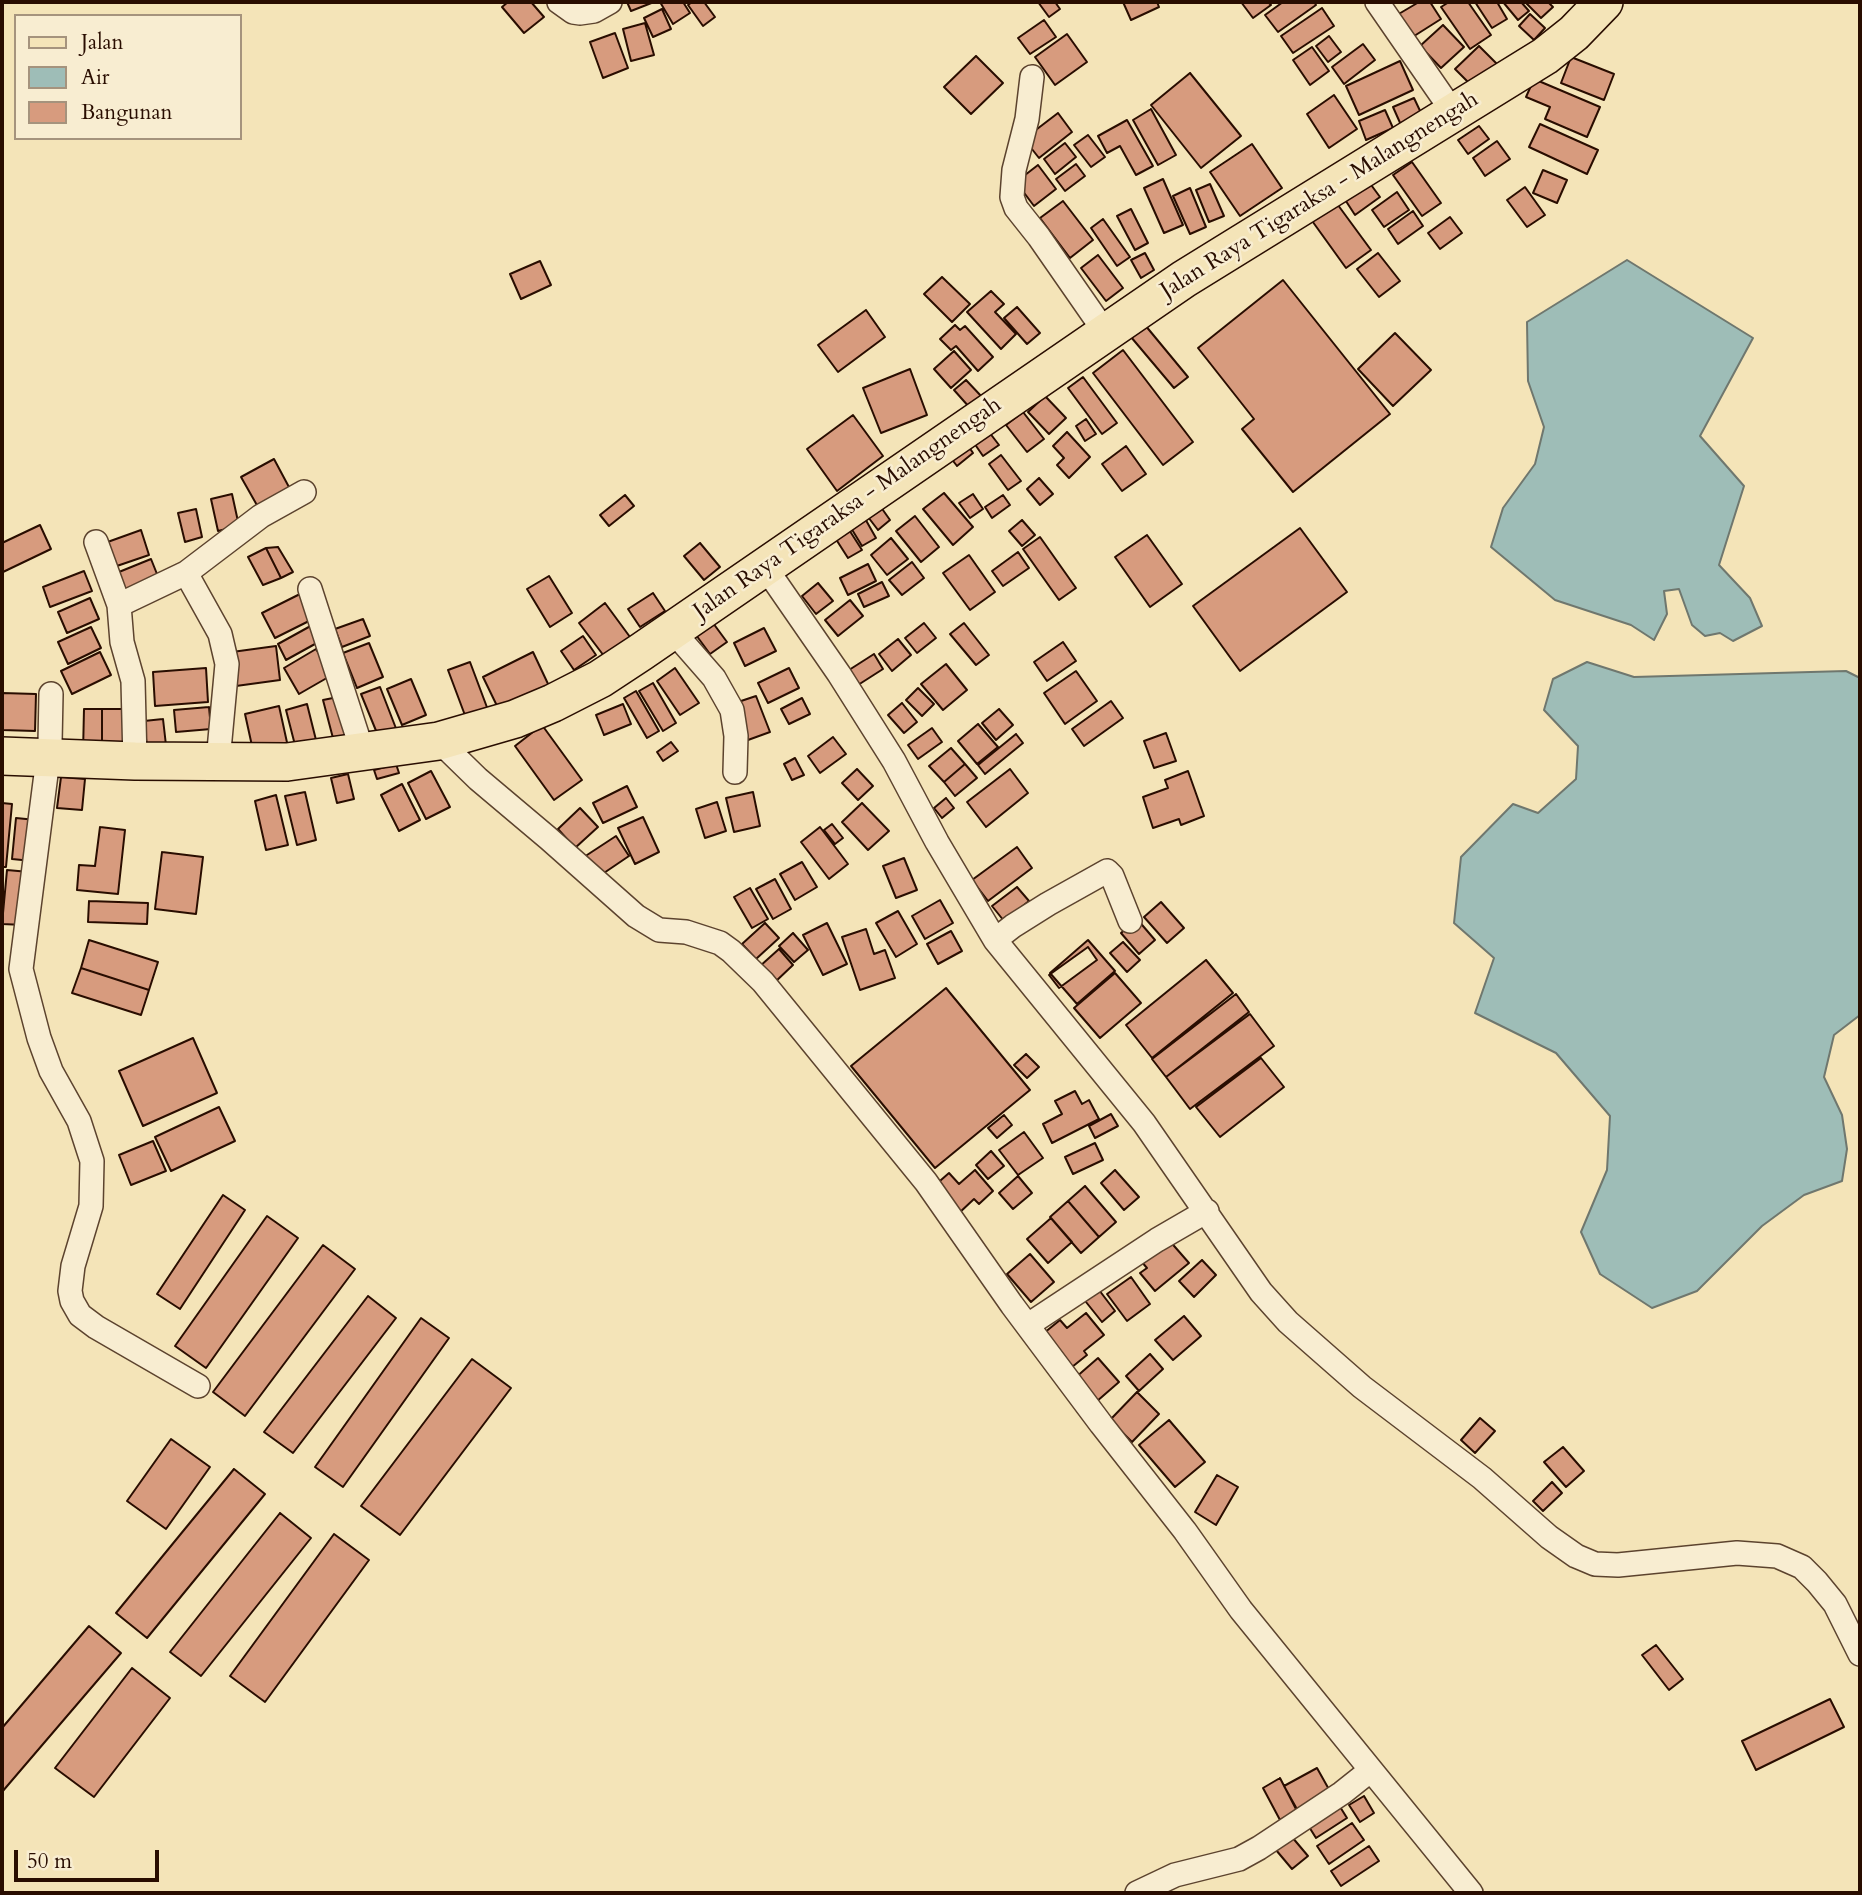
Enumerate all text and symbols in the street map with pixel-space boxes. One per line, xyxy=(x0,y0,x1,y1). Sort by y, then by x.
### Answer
legend xyxy=(14,14,242,140)
text: Jalan xyxy=(81,28,124,57)
text: Air xyxy=(81,63,110,92)
street label: Jalan Raya Tigaraksa - Malangnengah xyxy=(1156,86,1484,306)
text: Bangunan xyxy=(81,98,173,127)
street label: Jalan Raya Tigaraksa - Malangnengah xyxy=(689,392,1007,626)
scale bar xyxy=(18,1836,163,1880)
text: 50 m xyxy=(27,1847,72,1876)

